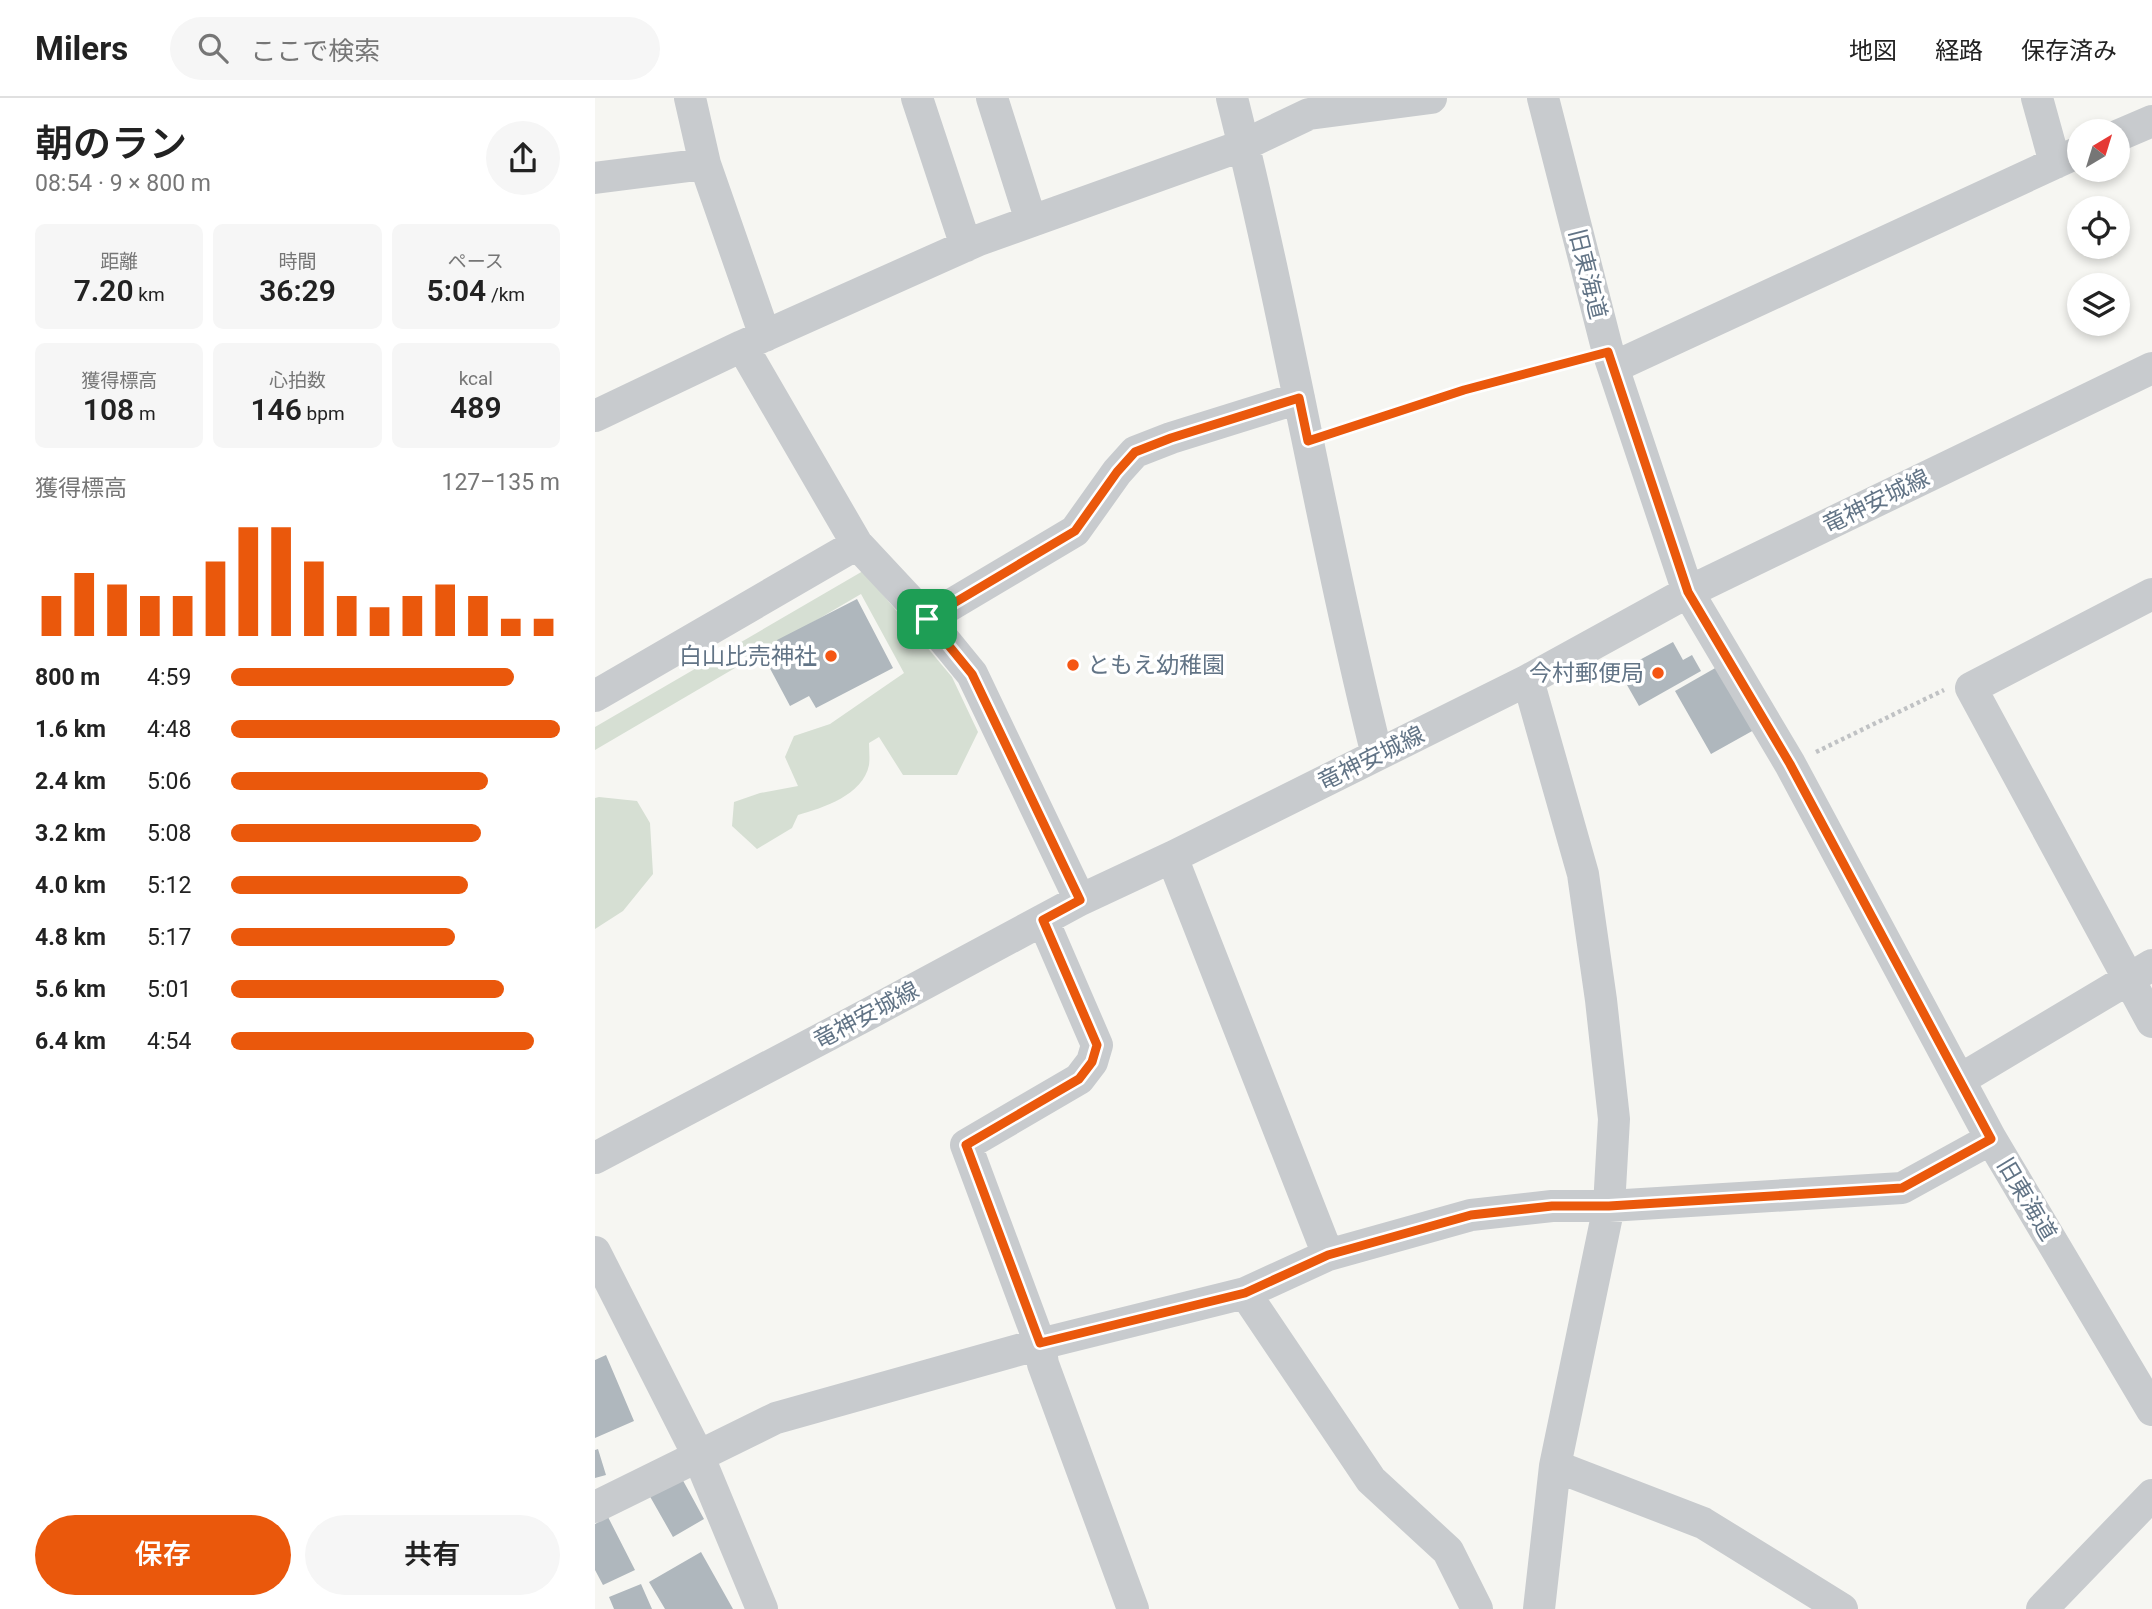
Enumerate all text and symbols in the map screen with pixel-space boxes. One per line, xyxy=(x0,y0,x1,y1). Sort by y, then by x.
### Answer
search box xyxy=(170,17,660,80)
text: Milers xyxy=(35,29,128,68)
icon: search xyxy=(194,29,232,67)
text: ここで検索 xyxy=(250,36,380,66)
text: 地図 xyxy=(1849,37,1897,65)
text: 経路 xyxy=(1935,37,1983,65)
text: 保存済み xyxy=(2021,37,2117,65)
north arrow xyxy=(2067,119,2130,182)
map controls xyxy=(2067,119,2130,336)
button: share xyxy=(486,121,560,195)
text: 朝のラン xyxy=(35,122,187,166)
text: 08:54 · 9 × 800 m xyxy=(35,170,211,197)
button: locate xyxy=(2067,196,2130,259)
street label: 旧東海道 xyxy=(1563,226,1612,322)
text: 距離 xyxy=(100,250,138,273)
text: 時間 xyxy=(278,250,317,273)
text: ペース xyxy=(448,250,504,273)
text: 7.20 xyxy=(74,273,134,308)
text: 36:29 xyxy=(259,273,336,308)
text: 5:04 xyxy=(427,273,486,308)
button: layers xyxy=(2067,273,2130,336)
text: km xyxy=(134,283,165,306)
text: /km xyxy=(486,283,525,306)
text: kcal xyxy=(459,367,493,390)
text: 獲得標高 xyxy=(81,369,157,392)
text: 心拍数 xyxy=(269,369,326,392)
text: 489 xyxy=(450,390,502,425)
text: 108 xyxy=(83,392,134,427)
text: 146 xyxy=(250,392,302,427)
text: m xyxy=(134,402,156,425)
text: bpm xyxy=(302,402,345,425)
street label: 竜神安城線 xyxy=(1819,464,1934,539)
text: 127–135 m xyxy=(441,469,560,496)
text: 獲得標高 xyxy=(35,475,127,502)
pin xyxy=(897,589,957,649)
icon: arrive xyxy=(908,600,946,638)
place label: 白山比売神社 xyxy=(679,643,817,670)
marker: 白山比売神社 xyxy=(823,648,839,664)
place label: ともえ幼稚園 xyxy=(1087,652,1225,679)
marker: ともえ幼稚園 xyxy=(1065,657,1081,673)
place label: 今村郵便局 xyxy=(1529,660,1644,687)
text: 800 m xyxy=(35,664,100,691)
text: 4:59 xyxy=(147,664,191,691)
marker: 今村郵便局 xyxy=(1650,665,1666,681)
text: 1.6 km xyxy=(35,716,106,743)
text: 4:48 xyxy=(147,716,191,743)
street label: 竜神安城線 xyxy=(1314,721,1429,796)
text: 2.4 km xyxy=(35,768,106,795)
text: 5:06 xyxy=(147,768,191,795)
text: 3.2 km xyxy=(35,820,106,847)
text: 5:08 xyxy=(147,820,191,847)
text: 4.0 km xyxy=(35,872,106,899)
text: 5:12 xyxy=(147,872,191,899)
text: 4.8 km xyxy=(35,924,106,951)
text: 5:17 xyxy=(147,924,191,951)
text: 5.6 km xyxy=(35,976,106,1003)
text: 5:01 xyxy=(147,976,191,1003)
street label: 竜神安城線 xyxy=(809,977,923,1054)
text: 6.4 km xyxy=(35,1028,106,1055)
text: 4:54 xyxy=(147,1028,191,1055)
street label: 旧東海道 xyxy=(1991,1153,2062,1246)
button: 保存 xyxy=(35,1515,291,1595)
button: 共有 xyxy=(305,1515,560,1595)

